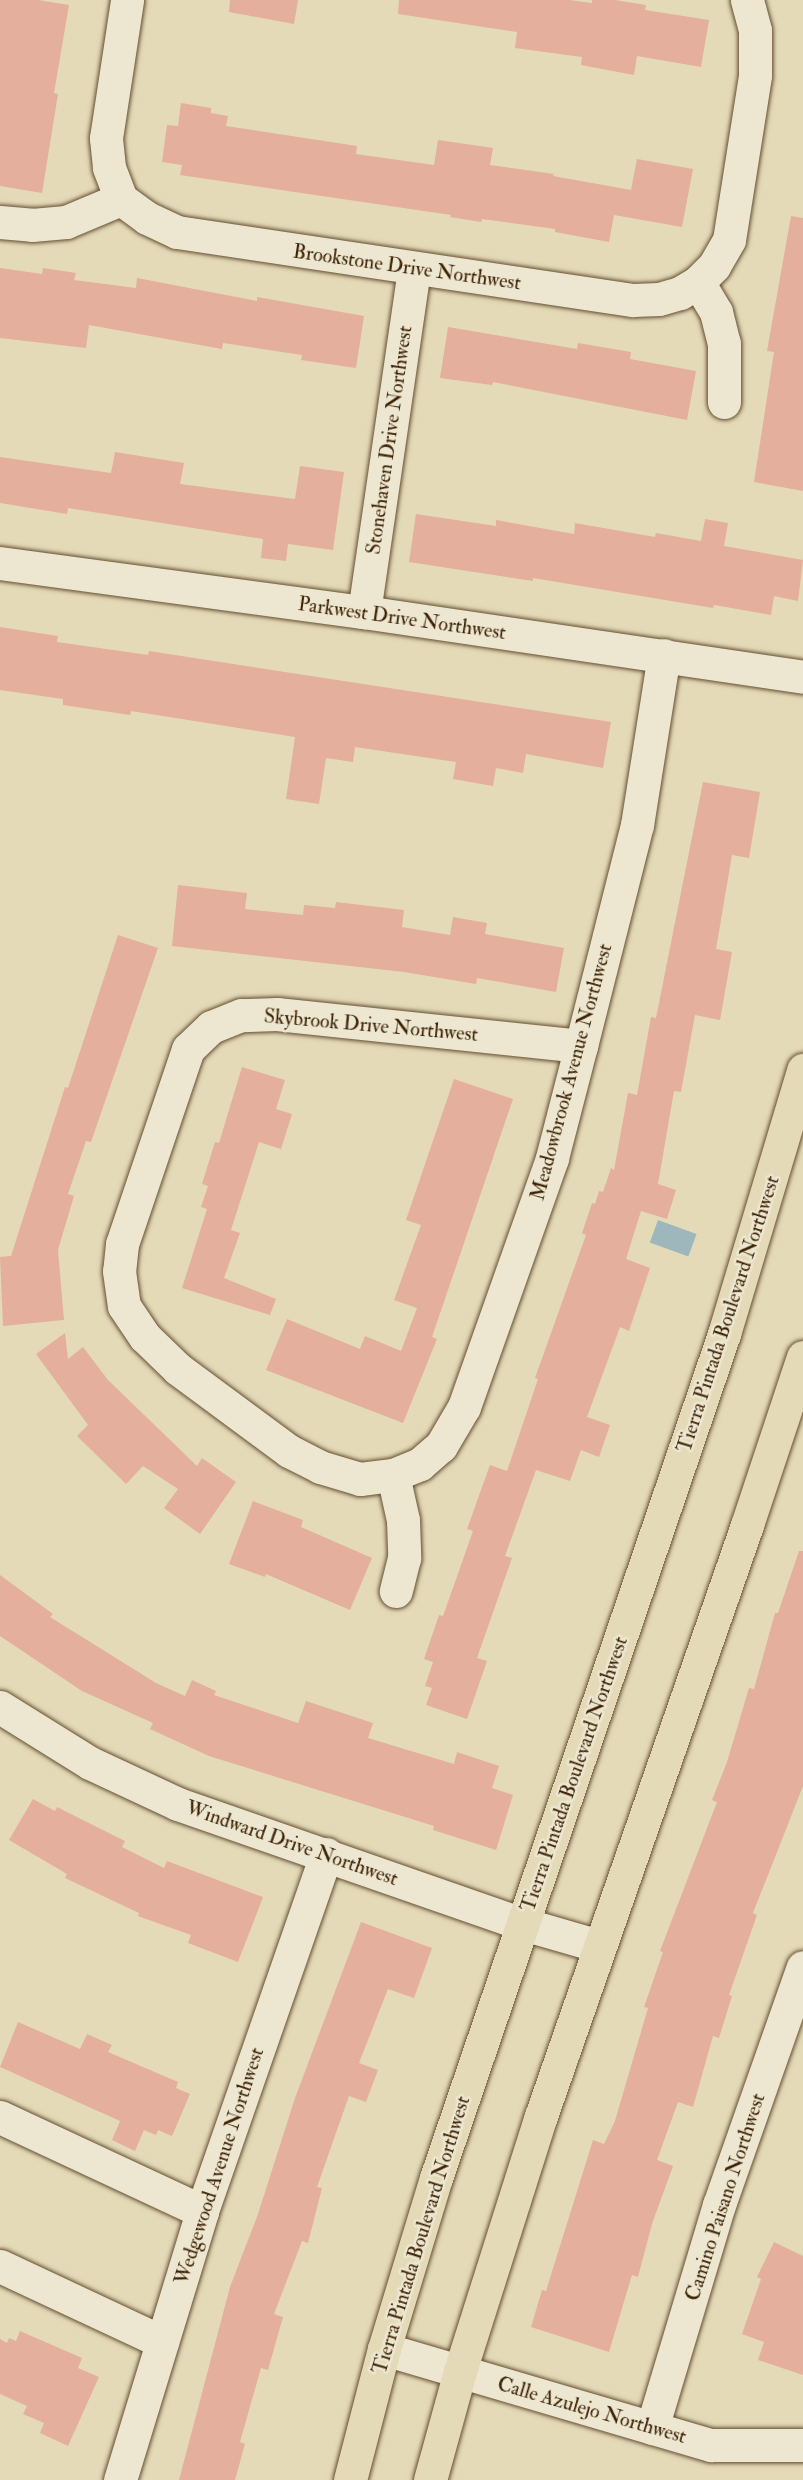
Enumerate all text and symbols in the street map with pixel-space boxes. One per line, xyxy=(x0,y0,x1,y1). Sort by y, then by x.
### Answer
street label: Brookstone Drive Northwest xyxy=(292,239,522,295)
street label: Stonehaven Drive Northwest xyxy=(361,324,417,556)
street label: Parkwest Drive Northwest xyxy=(297,592,507,644)
street label: Meadowbrook Avenue Northwest xyxy=(525,941,617,1203)
street label: Skybrook Drive Northwest xyxy=(263,1004,479,1046)
street label: Tierra Pintada Boulevard Northwest xyxy=(672,1173,784,1455)
street label: Tierra Pintada Boulevard Northwest xyxy=(516,1633,632,1915)
street label: Windward Drive Northwest xyxy=(183,1795,401,1891)
street label: Wedgewood Avenue Northwest xyxy=(169,2044,269,2288)
street label: Camino Paisano Northwest xyxy=(680,2090,770,2304)
street label: Tierra Pintada Boulevard Northwest xyxy=(367,2093,475,2377)
street label: Calle Azulejo Northwest xyxy=(495,2372,689,2448)

